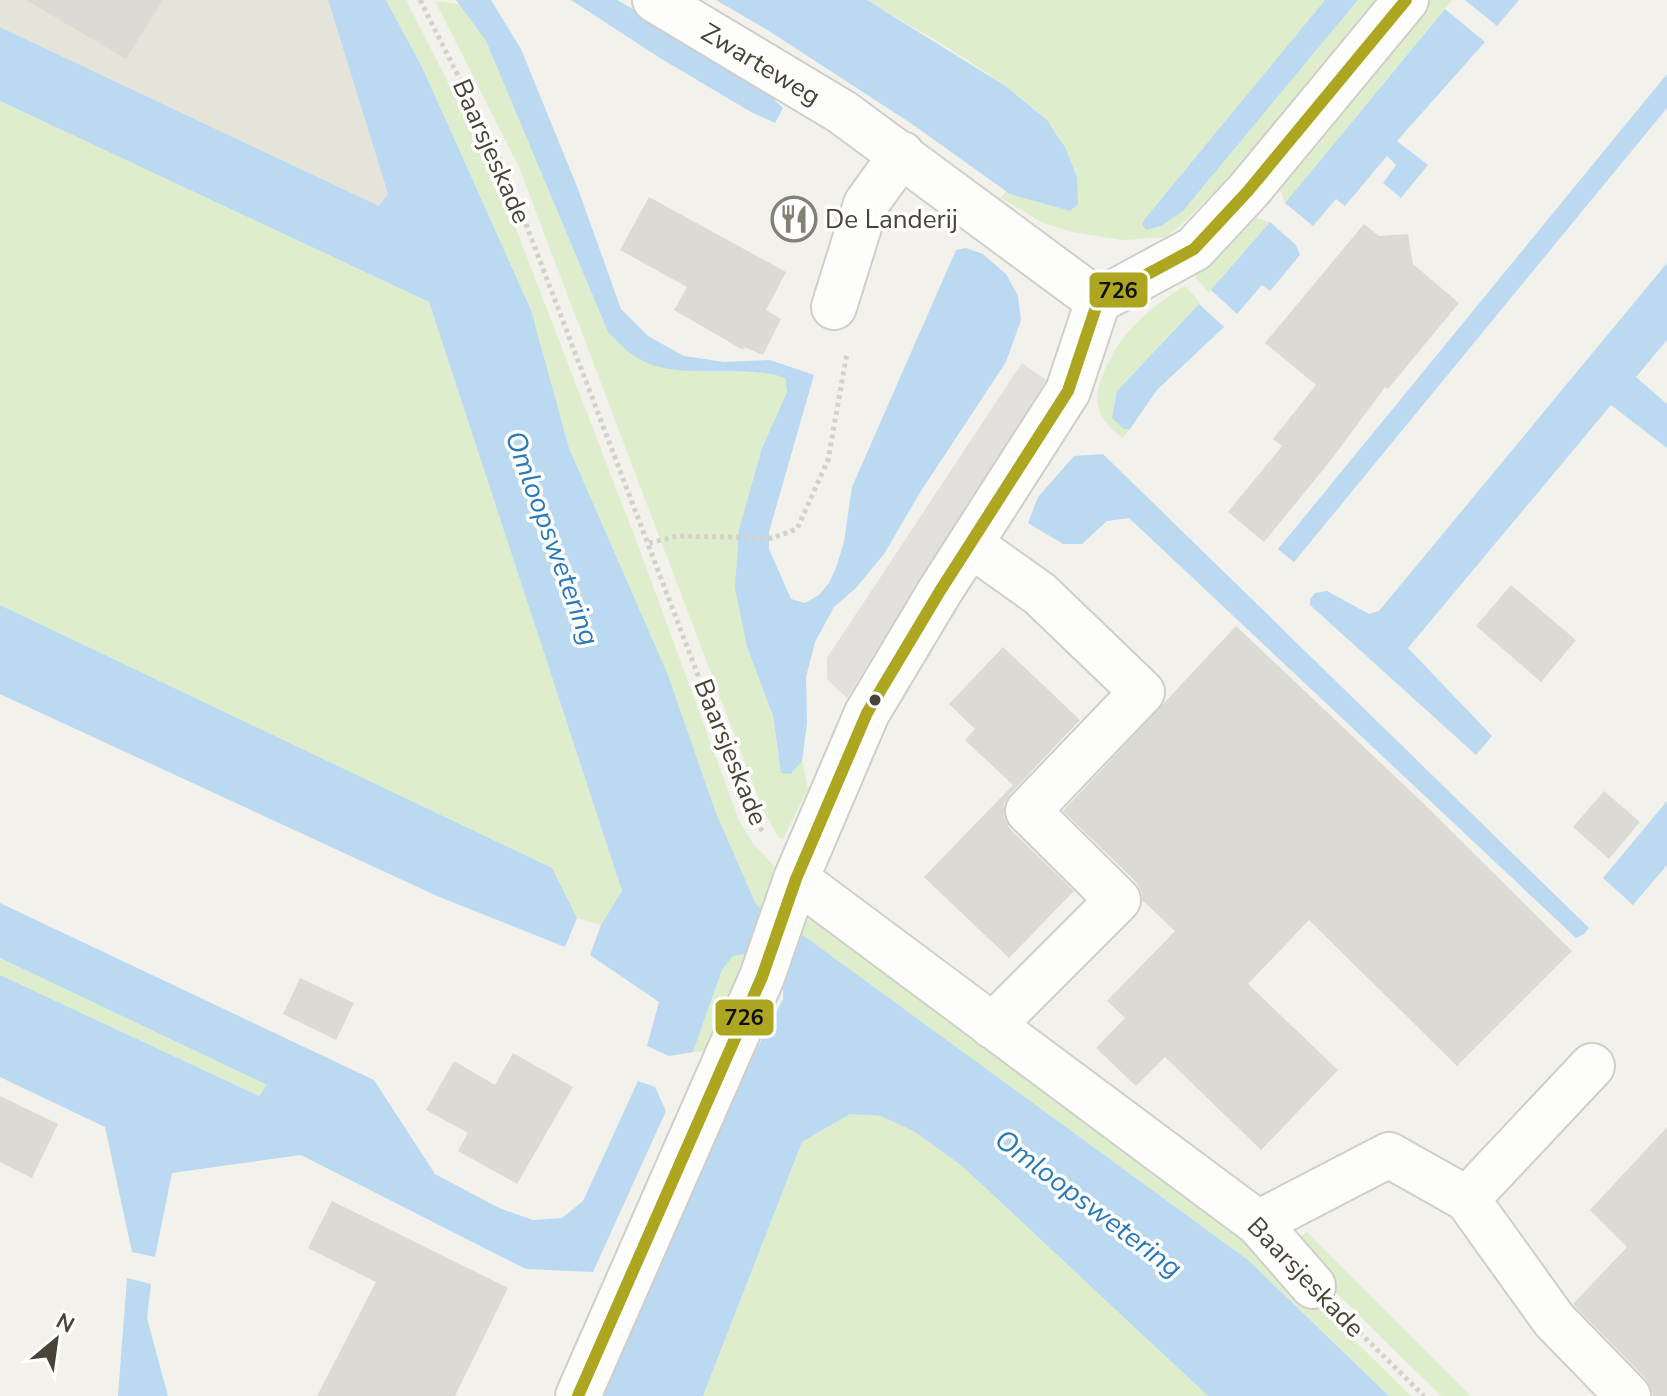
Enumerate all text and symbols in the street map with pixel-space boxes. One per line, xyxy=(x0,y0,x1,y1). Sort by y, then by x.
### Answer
street label: Zwarteweg xyxy=(695,15,827,114)
street label: Baarsjeskade xyxy=(444,73,539,229)
restaurant icon: De Landerij xyxy=(770,195,818,243)
place label: De Landerij xyxy=(825,202,958,237)
line badge: 726 xyxy=(1088,271,1149,309)
text: 726 xyxy=(1098,276,1138,306)
water label: Omloopswetering xyxy=(496,426,609,651)
street label: Baarsjeskade xyxy=(685,674,776,831)
unlabelled marker xyxy=(867,692,883,708)
line badge: 726 xyxy=(714,998,775,1037)
text: 726 xyxy=(724,1003,764,1033)
water label: Omloopswetering xyxy=(987,1121,1190,1287)
street label: Baarsjeskade xyxy=(1239,1209,1372,1345)
north arrow xyxy=(16,1300,96,1380)
text: N xyxy=(51,1306,80,1340)

